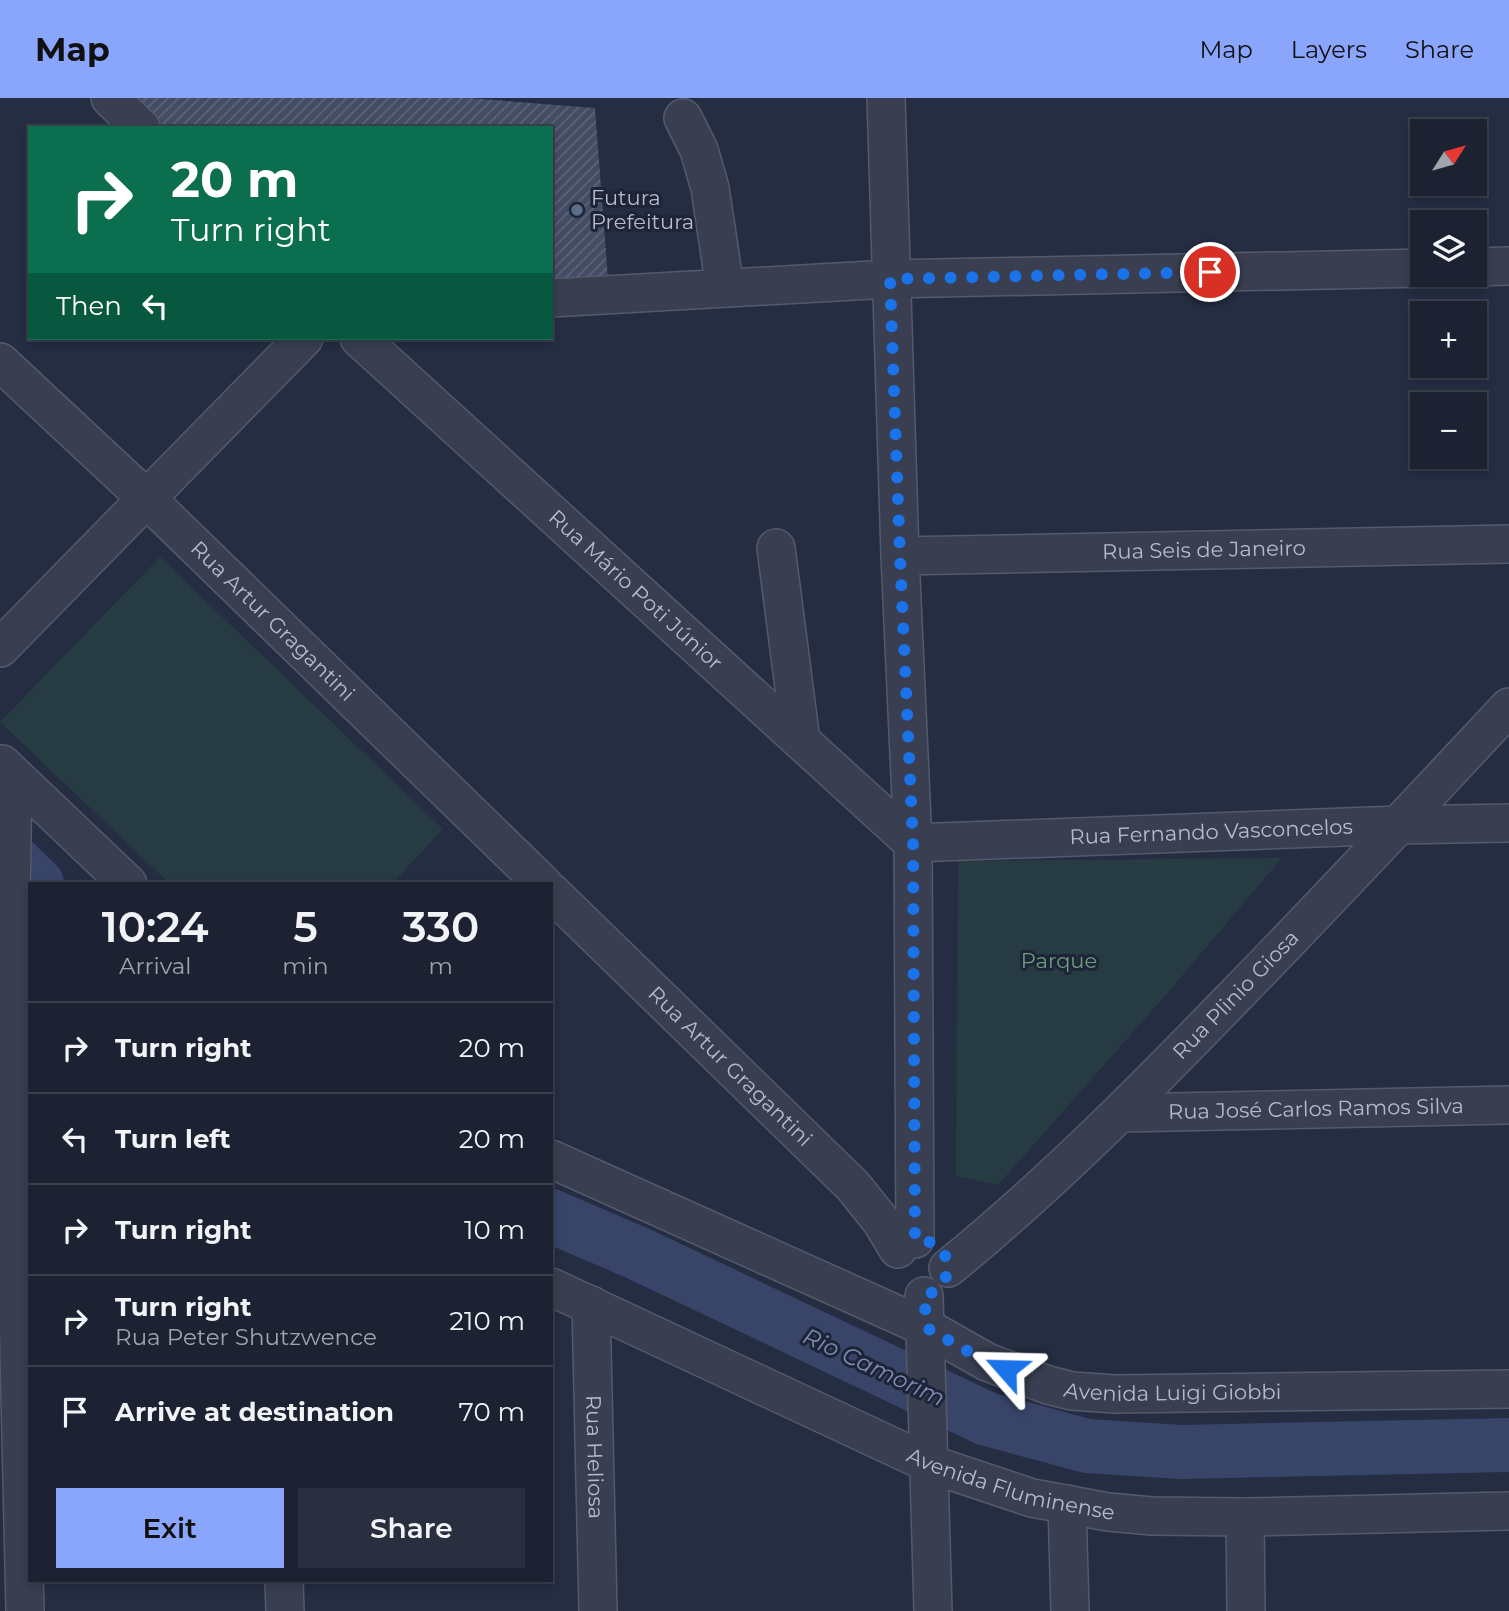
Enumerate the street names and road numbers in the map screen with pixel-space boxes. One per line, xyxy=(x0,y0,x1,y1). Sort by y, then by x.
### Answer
street label: Rua Mário Poti Júnior xyxy=(544,504,728,675)
street label: Rua Artur Gragantini xyxy=(186,535,360,706)
street label: Rua Seis de Janeiro xyxy=(1102,535,1306,564)
street label: Rua Fernando Vasconcelos xyxy=(1069,814,1353,849)
street label: Rua Plinio Giosa xyxy=(1167,925,1304,1064)
street label: Rua Artur Gragantini xyxy=(643,981,818,1151)
street label: Rua José Carlos Ramos Silva xyxy=(1168,1093,1464,1124)
street label: Avenida Luigi Giobbi xyxy=(1062,1377,1281,1406)
street label: Rua Heliosa xyxy=(581,1395,609,1519)
street label: Avenida Fluminense xyxy=(903,1442,1116,1525)

